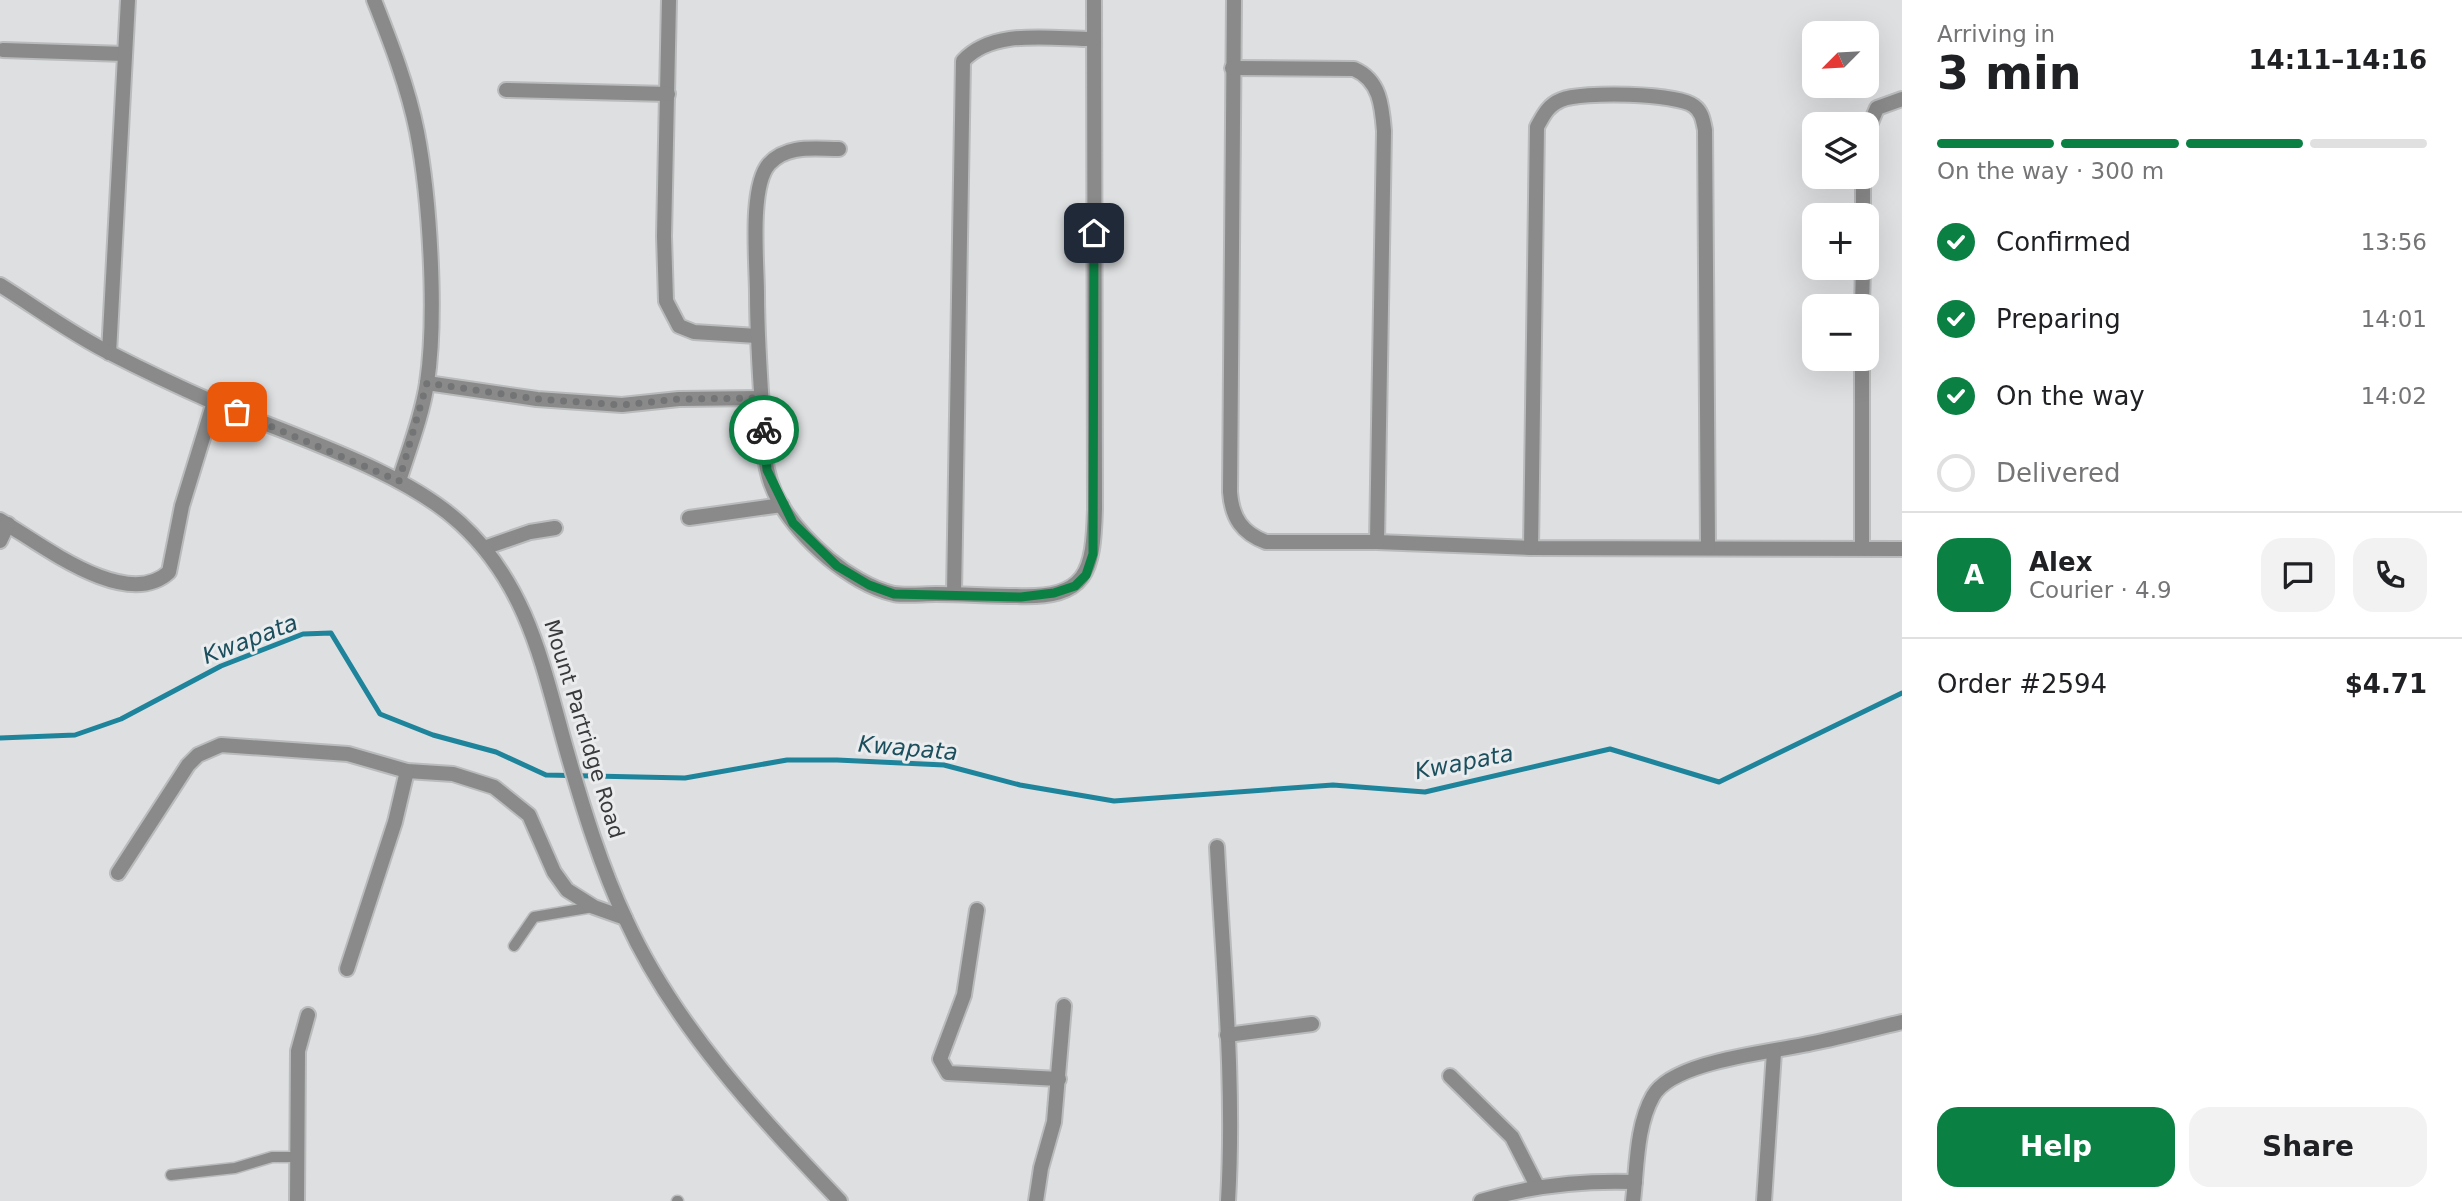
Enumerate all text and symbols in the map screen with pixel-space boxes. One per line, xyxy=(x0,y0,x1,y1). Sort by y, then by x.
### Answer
north arrow xyxy=(1802,21,1880,98)
map controls xyxy=(1802,21,1879,371)
text: Arriving in xyxy=(1937,21,2055,47)
text: 14:11–14:16 xyxy=(2248,45,2427,75)
text: 3 min xyxy=(1937,46,2081,100)
button: layers xyxy=(1802,112,1879,189)
text: On the way · 300 m xyxy=(1937,158,2164,184)
pin xyxy=(1064,203,1124,263)
button: + xyxy=(1802,203,1879,280)
icon: home xyxy=(1075,214,1113,252)
icon: check xyxy=(1937,223,1975,261)
text: Confirmed xyxy=(1996,227,2131,257)
text: 13:56 xyxy=(2361,229,2427,255)
button: − xyxy=(1802,294,1879,371)
icon: check xyxy=(1937,300,1975,338)
text: Preparing xyxy=(1996,304,2121,334)
text: 14:01 xyxy=(2361,306,2427,332)
icon: check xyxy=(1937,377,1975,415)
text: On the way xyxy=(1996,381,2145,411)
pin xyxy=(207,382,267,442)
text: 14:02 xyxy=(2361,383,2427,409)
icon: bag xyxy=(218,393,256,431)
courier xyxy=(729,395,799,465)
icon: bike xyxy=(745,411,783,449)
text: Delivered xyxy=(1996,458,2120,488)
button: chat xyxy=(2261,538,2335,612)
button: phone xyxy=(2353,538,2427,612)
text: Alex xyxy=(2029,547,2092,577)
text: A xyxy=(1964,560,1984,590)
text: Courier · 4.9 xyxy=(2029,577,2172,603)
water label: Kwapata xyxy=(199,609,301,669)
street label: Mount Partridge Road xyxy=(539,617,629,841)
text: Order #2594 xyxy=(1937,669,2107,699)
text: $4.71 xyxy=(2345,669,2427,699)
water label: Kwapata xyxy=(857,731,959,765)
water label: Kwapata xyxy=(1413,740,1515,784)
button: Help xyxy=(1937,1107,2175,1187)
button: Share xyxy=(2189,1107,2427,1187)

